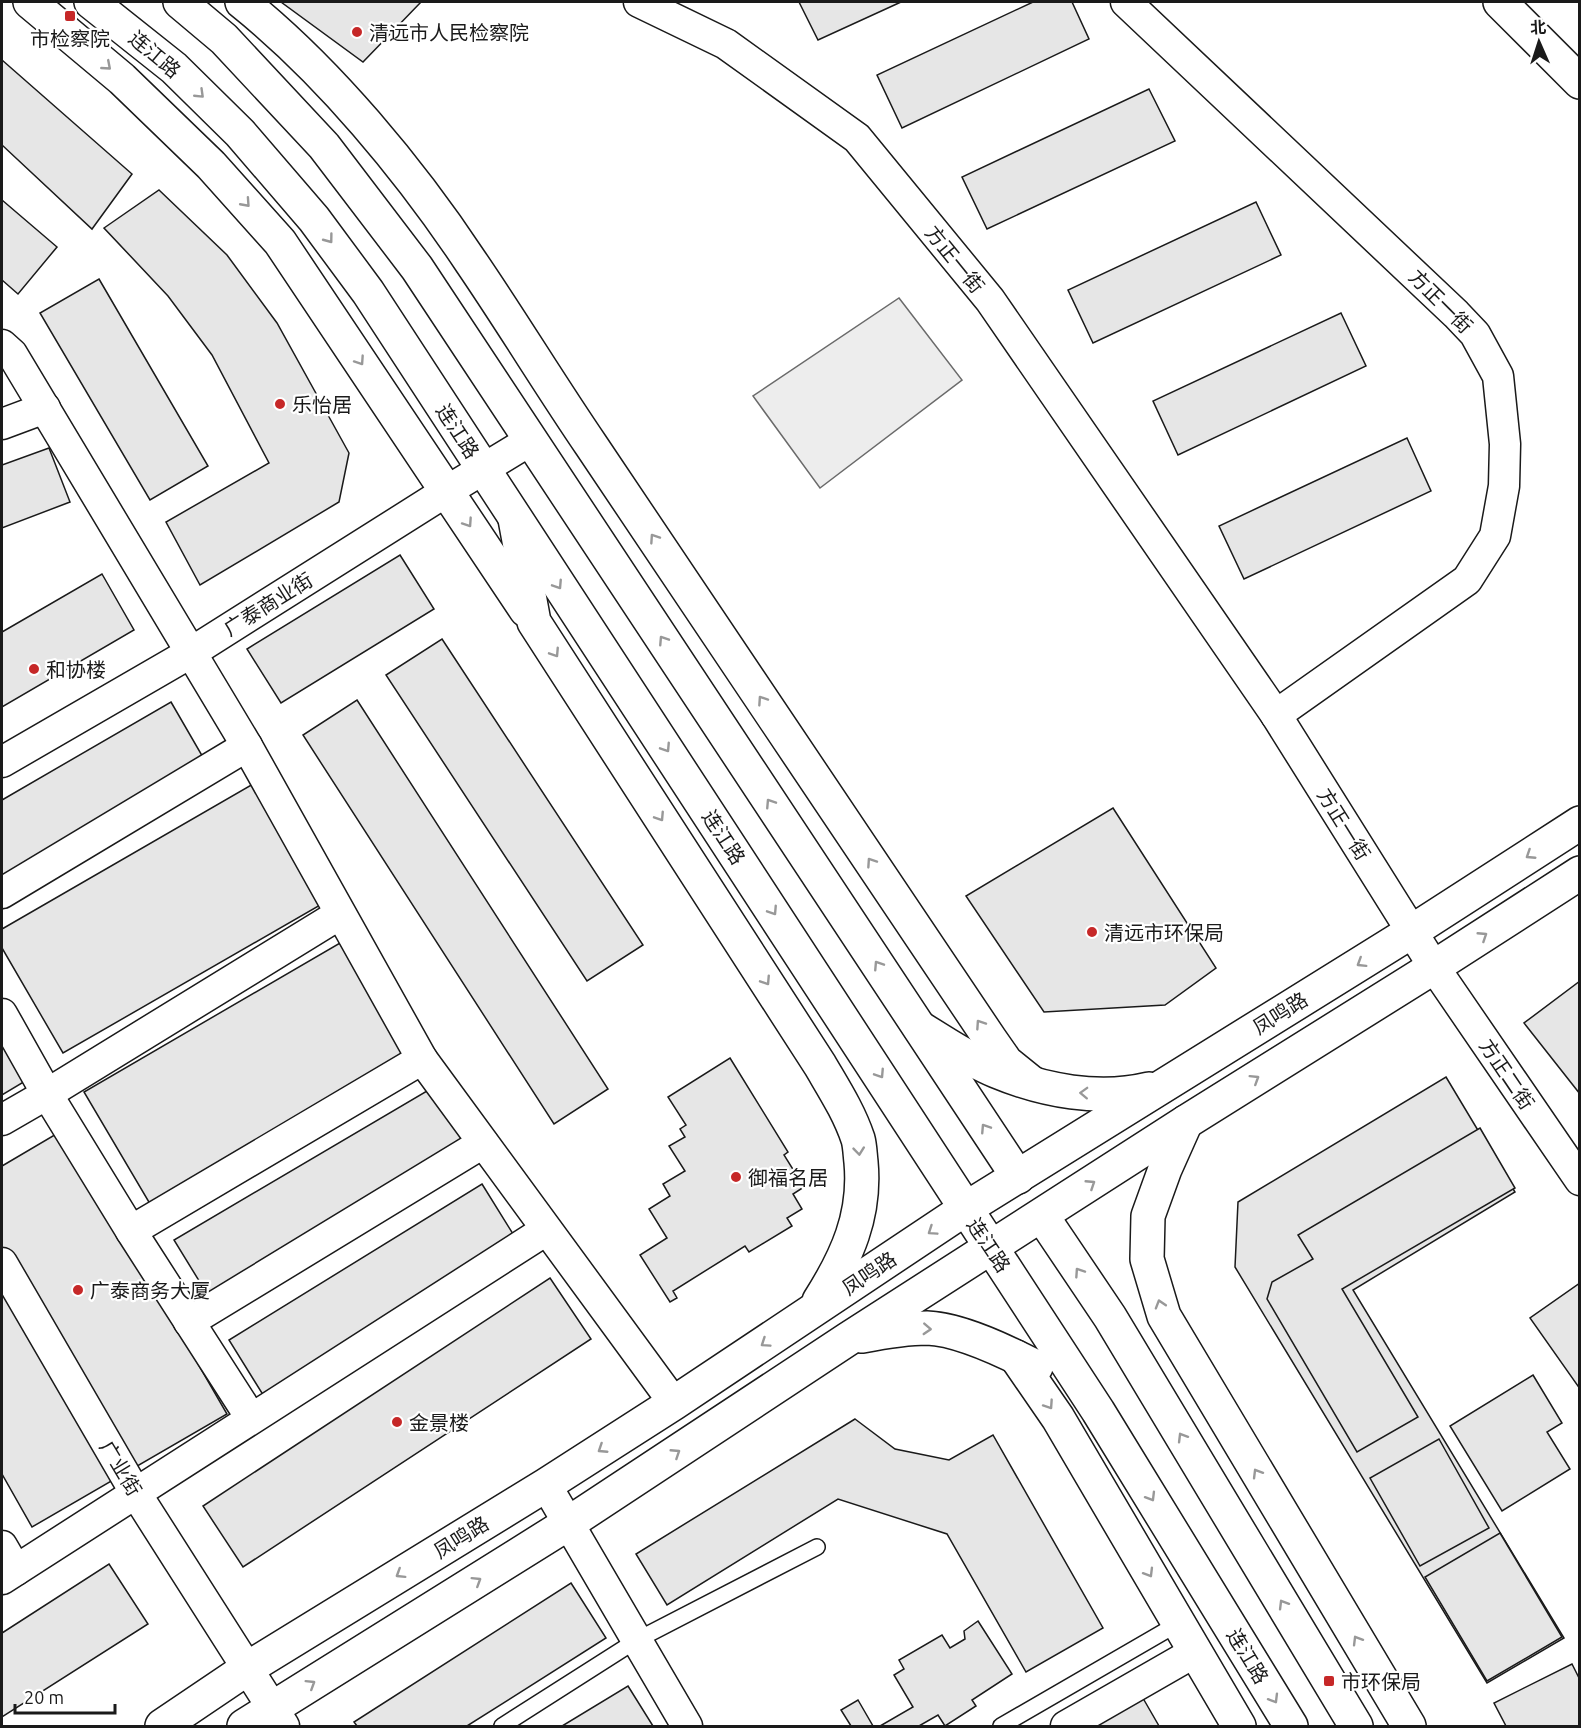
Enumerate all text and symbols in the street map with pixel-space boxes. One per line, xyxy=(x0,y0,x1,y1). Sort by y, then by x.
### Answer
marker: 市检察院 xyxy=(63,9,77,23)
north arrow xyxy=(1509,12,1569,72)
text: 北 xyxy=(1530,18,1547,36)
place label: 清远市人民检察院 xyxy=(369,21,529,44)
marker: 清远市人民检察院 xyxy=(350,25,364,39)
street label: 连江路 xyxy=(125,26,185,82)
place label: 市检察院 xyxy=(30,27,110,50)
one-way arrow xyxy=(100,59,111,70)
one-way arrow xyxy=(192,86,203,97)
one-way arrow xyxy=(239,197,250,207)
street label: 方正一街 xyxy=(921,221,989,297)
one-way arrow xyxy=(322,233,333,244)
street label: 方正一街 xyxy=(1405,265,1477,337)
one-way arrow xyxy=(353,354,364,365)
place label: 乐怡居 xyxy=(292,393,352,416)
marker: 乐怡居 xyxy=(273,397,287,411)
street label: 连江路 xyxy=(432,400,484,462)
one-way arrow xyxy=(461,516,472,527)
one-way arrow xyxy=(650,534,661,545)
street label: 广泰商业街 xyxy=(220,568,316,640)
one-way arrow xyxy=(551,579,563,589)
one-way arrow xyxy=(659,636,670,647)
one-way arrow xyxy=(547,647,558,658)
place label: 和协楼 xyxy=(46,658,106,681)
marker: 和协楼 xyxy=(27,662,41,676)
one-way arrow xyxy=(758,696,769,707)
one-way arrow xyxy=(658,742,670,752)
street label: 方正一街 xyxy=(1313,784,1375,864)
one-way arrow xyxy=(766,799,778,809)
street label: 连江路 xyxy=(698,806,750,868)
one-way arrow xyxy=(653,811,664,822)
one-way arrow xyxy=(1526,848,1537,859)
one-way arrow xyxy=(867,858,878,869)
one-way arrow xyxy=(765,905,777,915)
place label: 清远市环保局 xyxy=(1104,921,1224,944)
marker: 清远市环保局 xyxy=(1085,925,1099,939)
one-way arrow xyxy=(1477,931,1487,943)
one-way arrow xyxy=(1357,955,1367,967)
one-way arrow xyxy=(874,961,885,972)
one-way arrow xyxy=(759,974,770,985)
street label: 凤鸣路 xyxy=(1248,987,1312,1039)
one-way arrow xyxy=(976,1020,987,1031)
street label: 方正二街 xyxy=(1475,1034,1539,1114)
one-way arrow xyxy=(873,1067,884,1078)
one-way arrow xyxy=(1249,1074,1259,1086)
one-way arrow xyxy=(1080,1087,1089,1100)
one-way arrow xyxy=(981,1124,993,1134)
one-way arrow xyxy=(853,1146,865,1155)
place label: 御福名居 xyxy=(748,1166,828,1189)
marker: 御福名居 xyxy=(729,1170,743,1184)
one-way arrow xyxy=(1084,1180,1095,1191)
street label: 连江路 xyxy=(963,1214,1015,1276)
one-way arrow xyxy=(928,1223,939,1234)
street label: 凤鸣路 xyxy=(838,1247,900,1299)
one-way arrow xyxy=(1076,1267,1087,1278)
place label: 广泰商务大厦 xyxy=(90,1279,210,1302)
marker: 广泰商务大厦 xyxy=(71,1283,85,1297)
one-way arrow xyxy=(1155,1299,1167,1310)
one-way arrow xyxy=(923,1323,932,1336)
one-way arrow xyxy=(761,1335,771,1347)
one-way arrow xyxy=(1042,1399,1053,1410)
place label: 金景楼 xyxy=(409,1411,469,1434)
marker: 金景楼 xyxy=(390,1415,404,1429)
one-way arrow xyxy=(1178,1433,1190,1443)
street label: 广业街 xyxy=(96,1436,146,1500)
one-way arrow xyxy=(598,1442,608,1454)
one-way arrow xyxy=(670,1448,680,1460)
one-way arrow xyxy=(1253,1469,1265,1479)
one-way arrow xyxy=(1143,1491,1155,1501)
street label: 凤鸣路 xyxy=(429,1511,493,1563)
one-way arrow xyxy=(396,1567,407,1578)
one-way arrow xyxy=(1141,1567,1153,1577)
one-way arrow xyxy=(471,1576,481,1588)
one-way arrow xyxy=(1278,1600,1290,1610)
street label: 连江路 xyxy=(1223,1624,1273,1688)
one-way arrow xyxy=(1353,1636,1365,1646)
place label: 市环保局 xyxy=(1341,1670,1421,1693)
marker: 市环保局 xyxy=(1322,1674,1336,1688)
scale bar xyxy=(15,1677,116,1715)
one-way arrow xyxy=(305,1679,315,1691)
text: 20 m xyxy=(24,1687,64,1707)
one-way arrow xyxy=(1267,1693,1278,1704)

